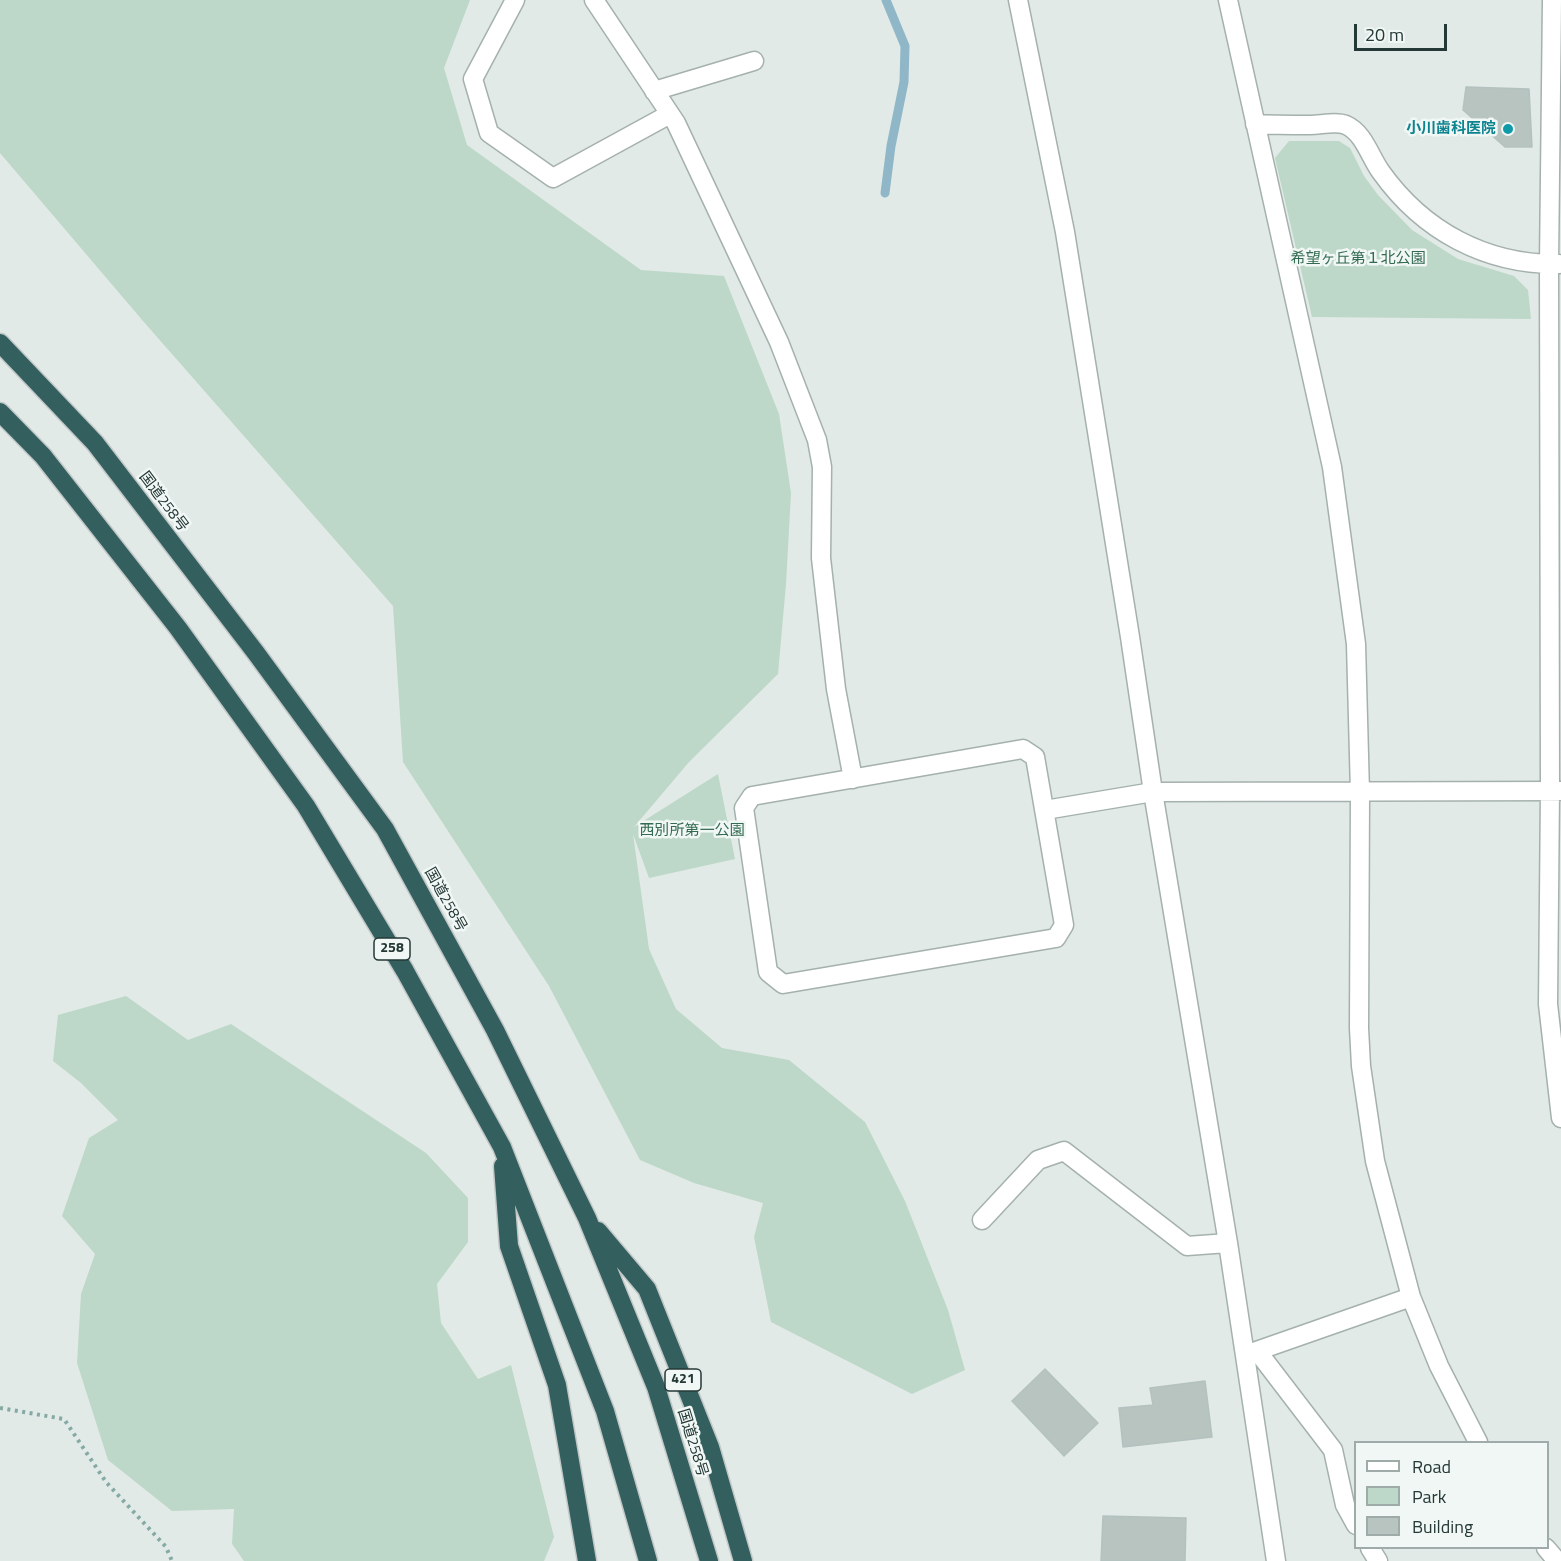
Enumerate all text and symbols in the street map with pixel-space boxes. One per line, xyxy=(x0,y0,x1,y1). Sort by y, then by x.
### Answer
scale bar xyxy=(1357,12,1450,50)
text: 20 m xyxy=(1365,21,1404,48)
place label: 小川歯科医院 xyxy=(1406,120,1496,138)
marker: 小川歯科医院 xyxy=(1501,122,1515,136)
park label: 希望ヶ丘第１北公園 xyxy=(1291,250,1425,268)
street label: 国道258号 xyxy=(135,469,191,535)
park label: 西別所第一公園 xyxy=(640,822,744,840)
street label: 国道258号 xyxy=(420,865,470,935)
road number: 258 xyxy=(374,938,410,960)
road number: 421 xyxy=(665,1369,701,1391)
street label: 国道258号 xyxy=(673,1407,711,1479)
legend xyxy=(1354,1441,1549,1549)
text: Road xyxy=(1412,1453,1451,1480)
text: Park xyxy=(1412,1483,1446,1510)
text: Building xyxy=(1412,1513,1473,1540)

